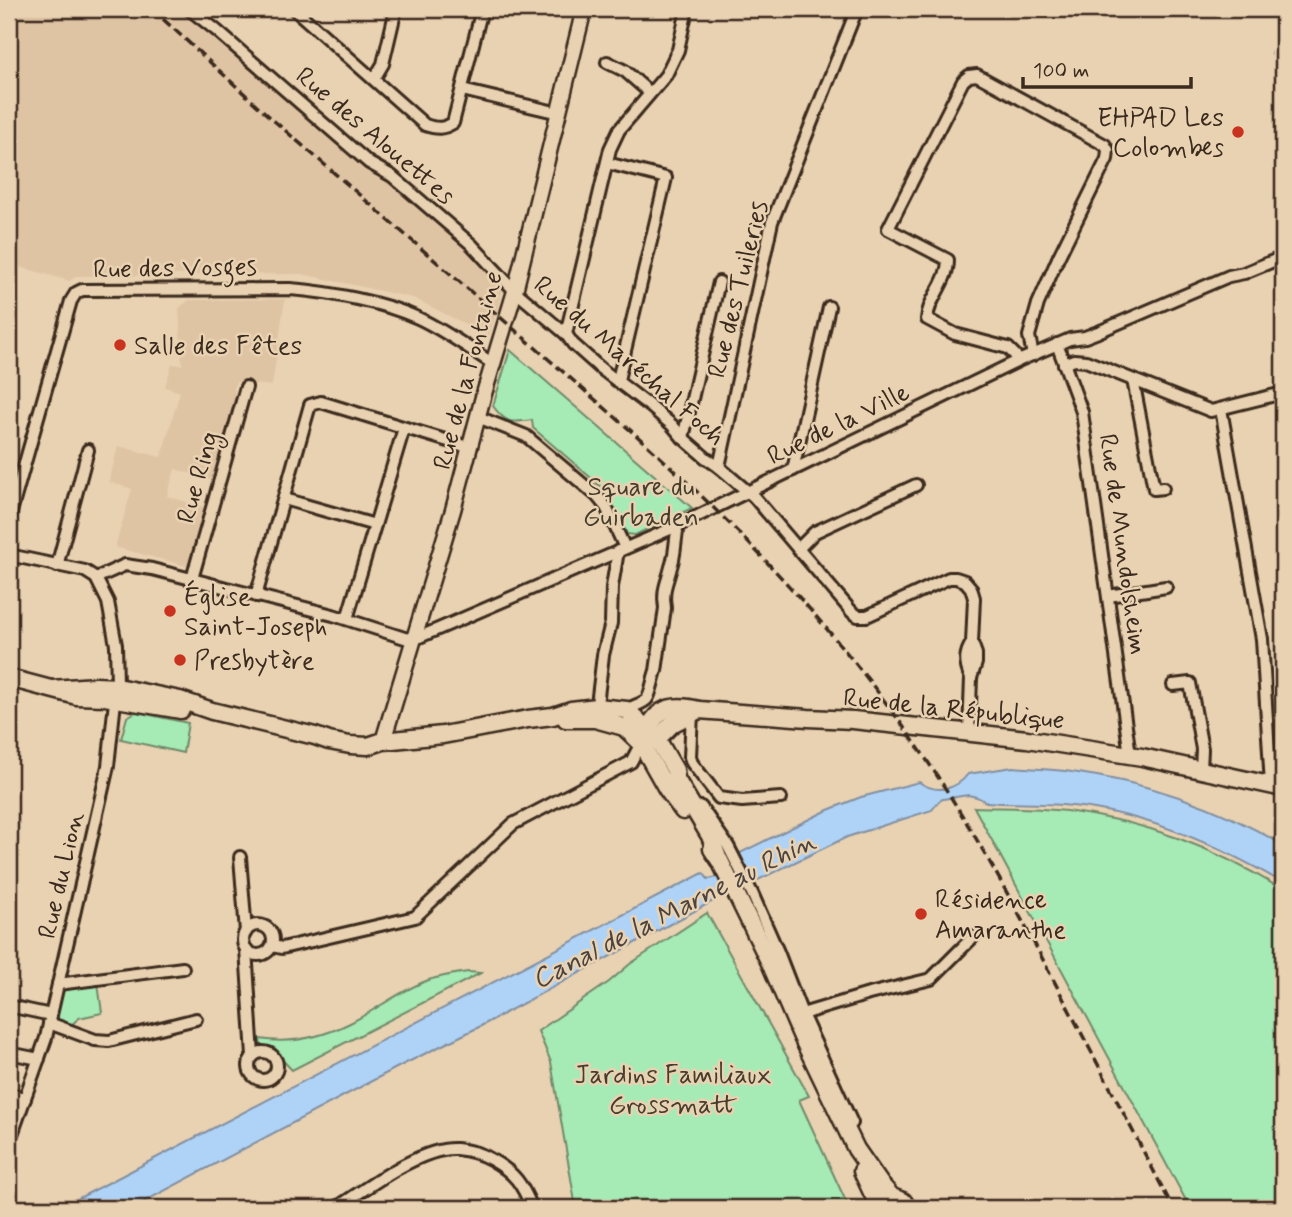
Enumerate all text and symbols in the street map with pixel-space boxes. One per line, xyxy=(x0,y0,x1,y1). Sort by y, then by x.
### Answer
scale bar xyxy=(1023,46,1190,90)
text: 100 m xyxy=(1033,57,1089,85)
street label: Rue des Alouettes xyxy=(288,60,462,213)
place label: EHPAD Les Colombes xyxy=(1097,102,1224,166)
marker: EHPAD Les Colombes xyxy=(1230,124,1246,140)
street label: Rue des Tuileries xyxy=(700,197,777,382)
street label: Rue des Vosges xyxy=(93,251,257,290)
street label: Rue de la Fontaine xyxy=(426,267,512,474)
street label: Rue du Maréchal Foch xyxy=(526,269,732,454)
place label: Salle des Fêtes xyxy=(134,330,302,364)
marker: Salle des Fêtes xyxy=(112,337,128,353)
street label: Rue de la Ville xyxy=(762,376,916,474)
street label: Rue Ring xyxy=(170,428,230,528)
street label: Rue de Mundolsheim xyxy=(1090,432,1154,657)
park label: Square du Guirbaden xyxy=(583,471,699,535)
place label: Église Saint-Joseph xyxy=(184,579,328,645)
marker: Église Saint-Joseph xyxy=(162,603,178,619)
place label: Presbytère xyxy=(194,645,315,679)
marker: Presbytère xyxy=(172,652,188,668)
street label: Rue de la République xyxy=(841,681,1066,739)
street label: Rue du Lion xyxy=(31,809,93,942)
water label: Canal de la Marne au Rhin xyxy=(526,824,822,999)
place label: Résidence Amaranthe xyxy=(935,884,1066,948)
marker: Résidence Amaranthe xyxy=(913,906,929,922)
park label: Jardins Familiaux Grossmatt xyxy=(575,1059,772,1123)

